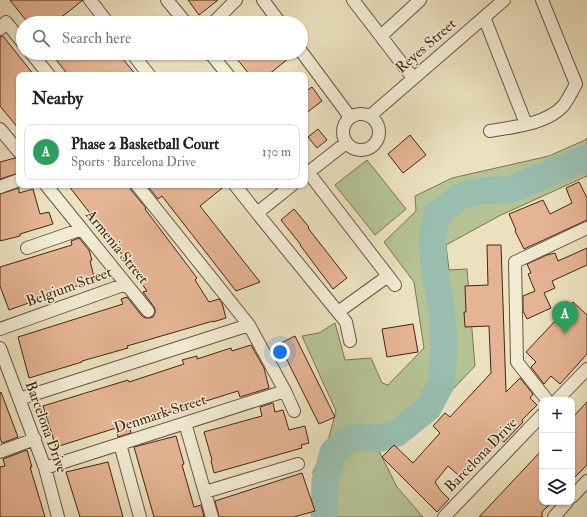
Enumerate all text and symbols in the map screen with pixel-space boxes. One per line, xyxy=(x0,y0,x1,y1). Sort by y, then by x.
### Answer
street label: Reyes Street xyxy=(392,14,460,77)
search box xyxy=(16,16,308,60)
icon: search xyxy=(30,27,52,49)
text: Search here xyxy=(62,29,131,48)
text: Nearby xyxy=(32,88,83,109)
text: Phase 2 Basketball Court xyxy=(71,135,219,154)
text: A xyxy=(42,144,50,160)
text: 130 m xyxy=(262,144,291,160)
text: Sports · Barcelona Drive xyxy=(71,154,196,170)
street label: Armenia Street xyxy=(81,205,153,288)
street label: Belgium Street xyxy=(23,263,115,311)
pin: A xyxy=(552,301,578,334)
your location xyxy=(270,342,290,362)
street label: Barcelona Drive xyxy=(21,379,71,475)
street label: Denmark Street xyxy=(111,390,209,438)
map controls xyxy=(539,397,575,505)
button: + xyxy=(539,397,575,433)
street label: Barcelona Drive xyxy=(441,414,521,496)
button: − xyxy=(539,433,575,469)
button: layers xyxy=(539,469,575,505)

